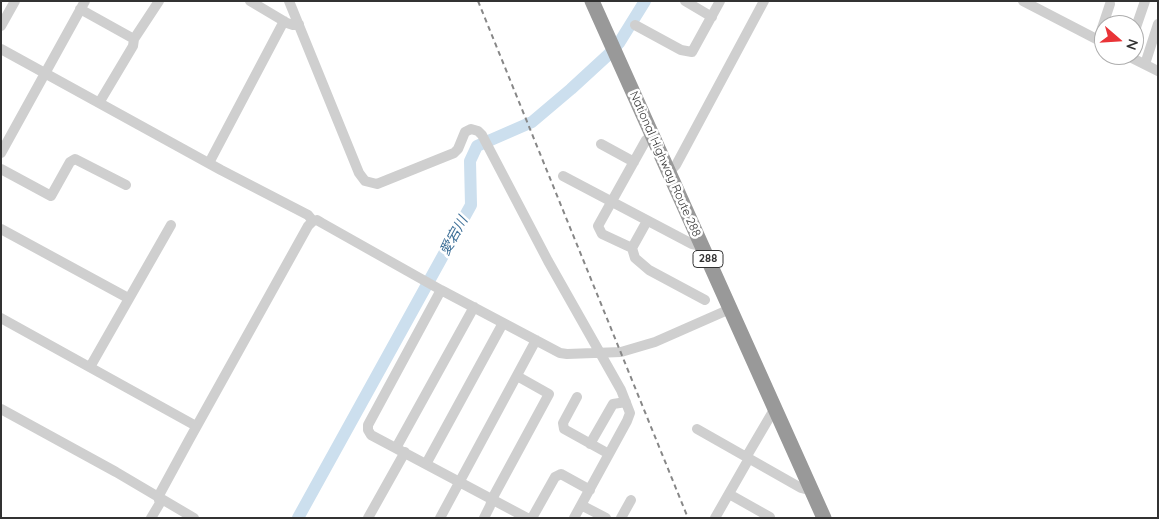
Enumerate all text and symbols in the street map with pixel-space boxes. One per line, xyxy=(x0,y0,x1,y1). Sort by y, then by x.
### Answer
north arrow xyxy=(1094,15,1144,65)
text: N xyxy=(1122,37,1142,52)
street label: National Highway Route 288 xyxy=(626,89,704,239)
water label: 愛宕川 xyxy=(436,214,472,258)
road number: 288 xyxy=(693,250,723,268)

